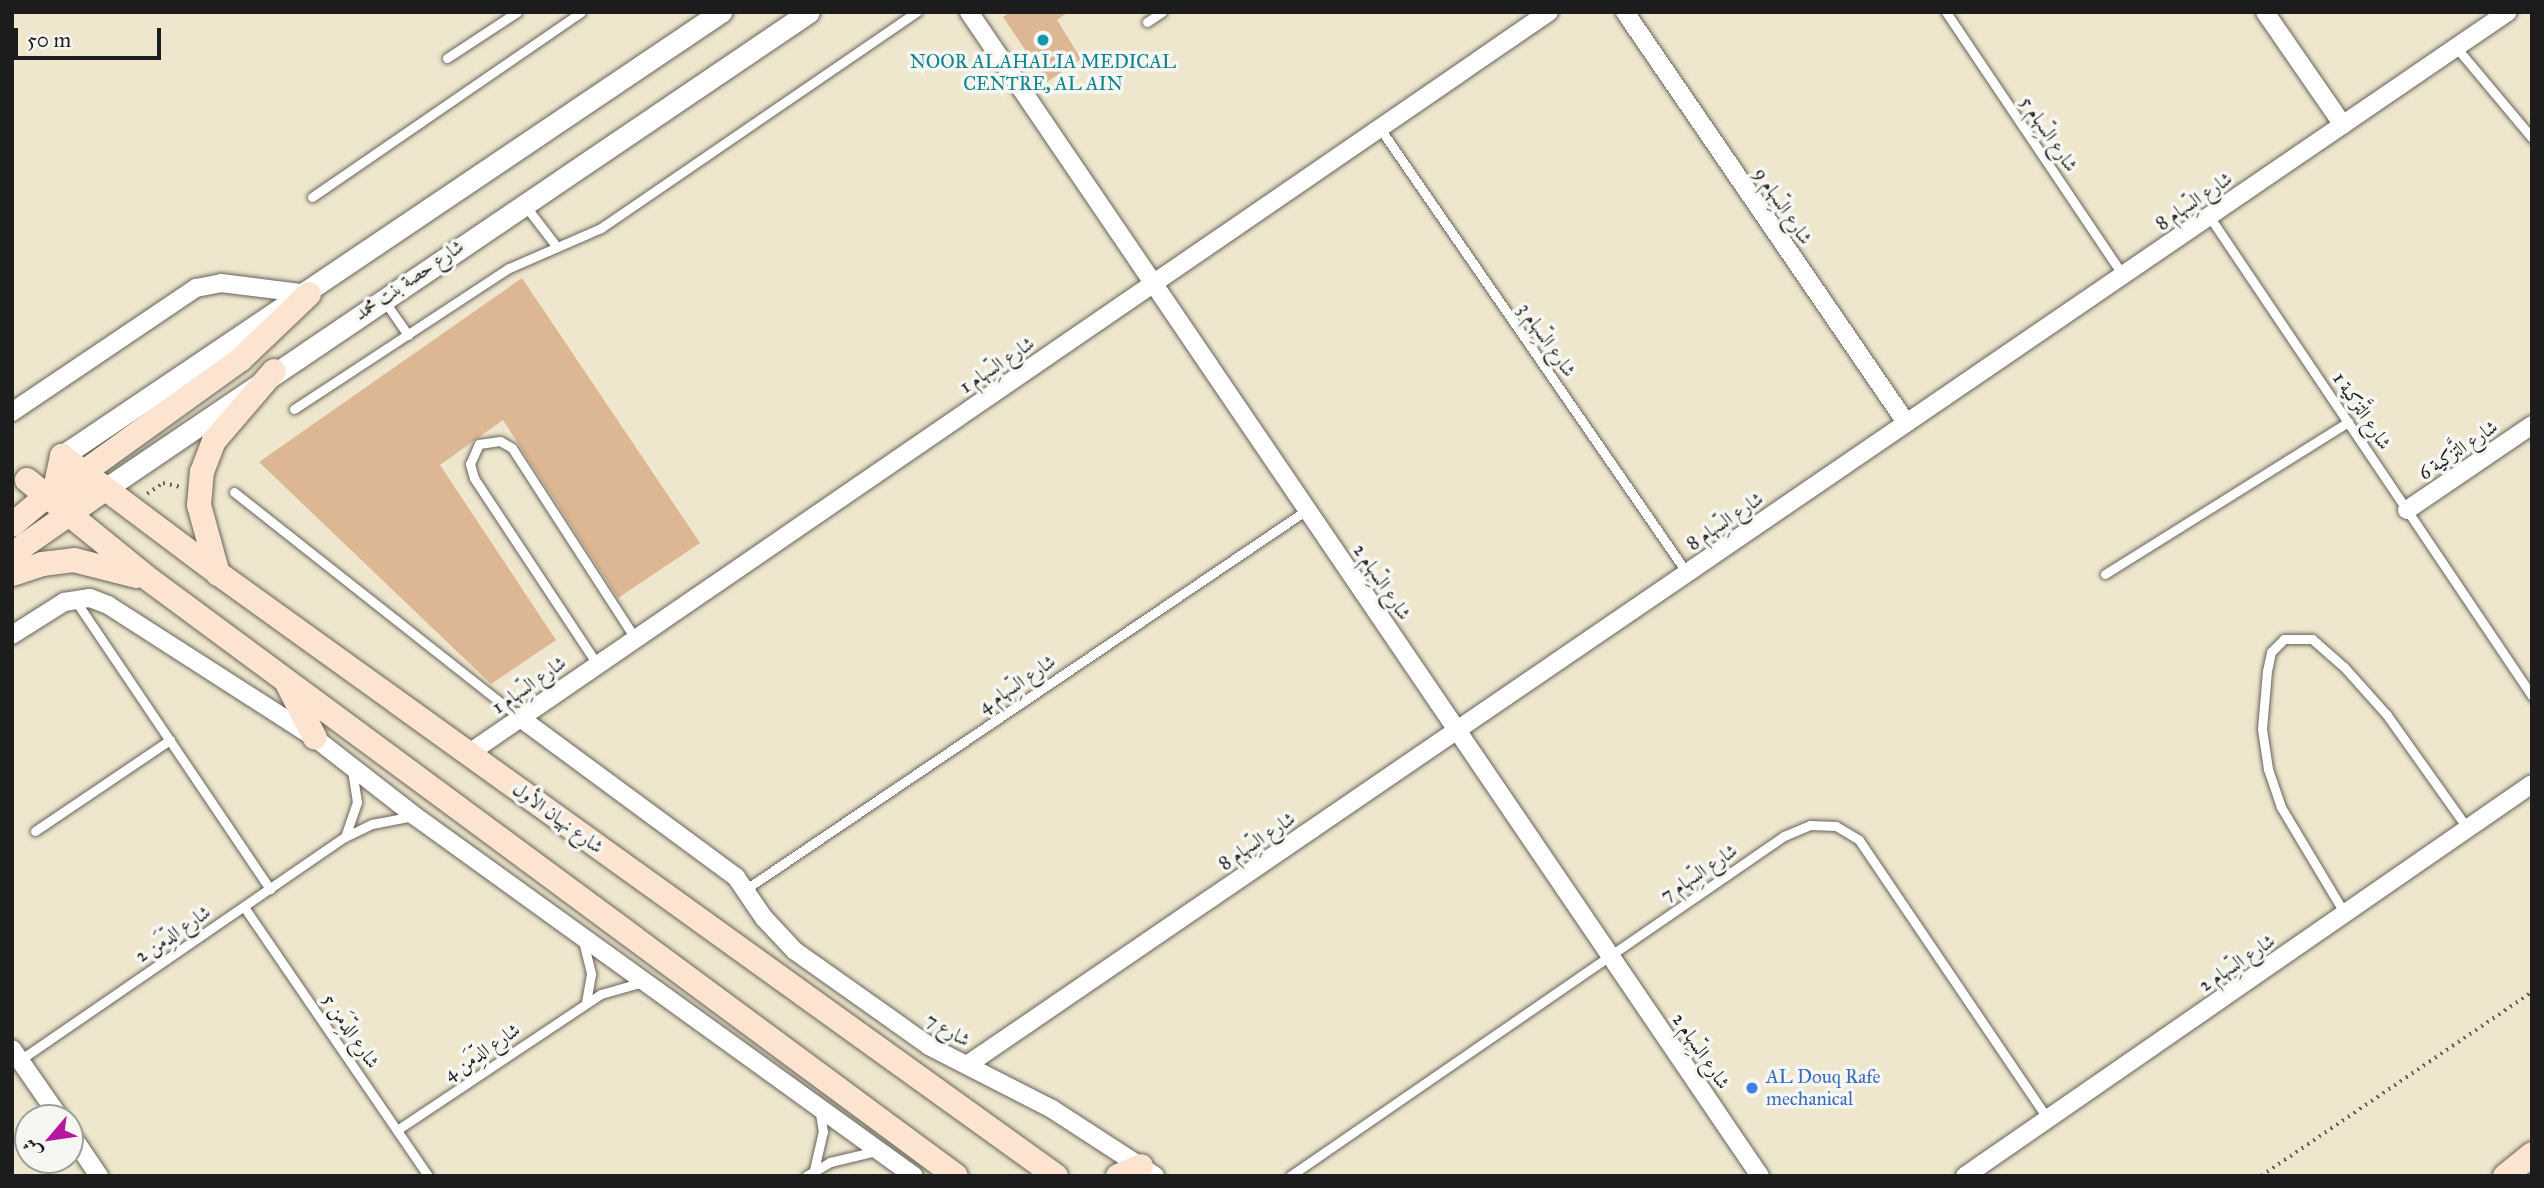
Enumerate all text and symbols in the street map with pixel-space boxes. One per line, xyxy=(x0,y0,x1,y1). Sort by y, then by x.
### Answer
scale bar xyxy=(18,14,164,58)
text: 50 m xyxy=(27,27,71,53)
marker: NOOR ALAHALIA MEDICAL CENTRE, AL AIN xyxy=(1035,32,1051,48)
place label: NOOR ALAHALIA MEDICAL CENTRE, AL AIN xyxy=(910,51,1176,95)
street label: شارع السِّهام 5 xyxy=(2015,92,2083,176)
street label: شارع السِّهام 9 xyxy=(1749,163,1817,249)
street label: شارع السِّهام 8 xyxy=(2151,167,2237,235)
street label: شارع حصة بنت محمد xyxy=(350,235,468,325)
street label: شارع السِّهام 3 xyxy=(1513,299,1581,381)
street label: شارع السِّهام 1 xyxy=(955,332,1039,398)
street label: شارع التَّزكية 1 xyxy=(2328,368,2396,454)
street label: شارع التَّزكية 6 xyxy=(2414,415,2502,485)
street label: شارع السِّهام 8 xyxy=(1682,487,1768,555)
street label: شارع السِّهام 2 xyxy=(1348,540,1416,624)
street label: شارع السِّهام 4 xyxy=(974,650,1060,718)
street label: شارع السِّهام 1 xyxy=(488,651,570,719)
street label: شارع نهيان الأول xyxy=(508,777,608,859)
street label: شارع السِّهام 8 xyxy=(1214,807,1300,875)
street label: شارع السِّهام 7 xyxy=(1656,839,1742,907)
street label: شارع الدِّمَن 2 xyxy=(131,901,215,967)
street label: شارع السِّهام 2 xyxy=(2195,929,2279,997)
street label: شارع الدِّمَن 5 xyxy=(318,989,384,1073)
street label: شارع 7 xyxy=(922,1008,974,1052)
street label: شارع السِّهام 2 xyxy=(1667,1009,1735,1093)
street label: شارع الدِّمَن 4 xyxy=(440,1018,524,1086)
place label: AL Douq Rafe mechanical xyxy=(1766,1066,1880,1110)
marker: AL Douq Rafe mechanical xyxy=(1744,1080,1760,1096)
north arrow xyxy=(14,1104,84,1174)
text: ش xyxy=(17,1135,47,1162)

